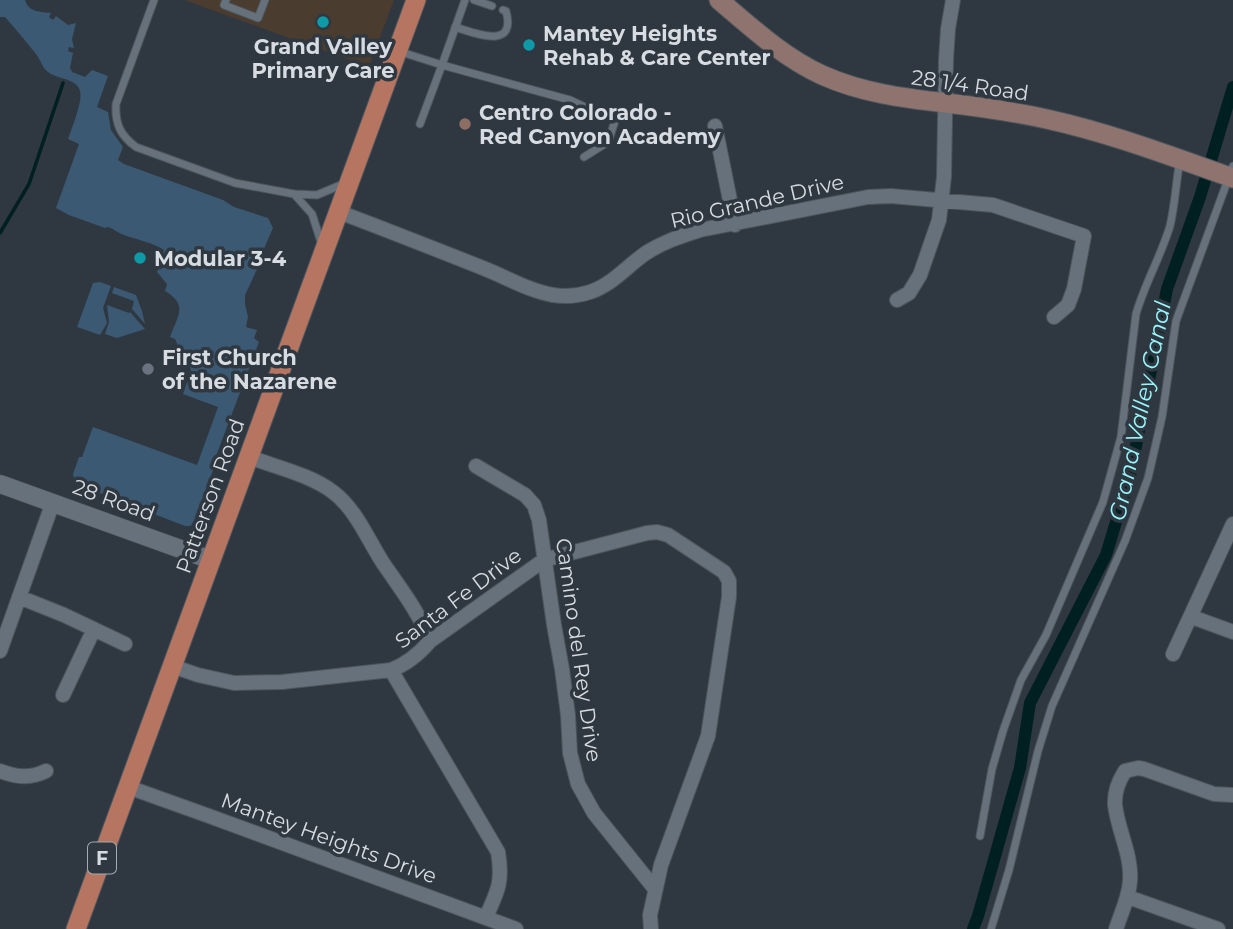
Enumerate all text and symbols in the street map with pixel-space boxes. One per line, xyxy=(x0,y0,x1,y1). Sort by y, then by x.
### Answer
marker: Grand Valley Primary Care xyxy=(315,14,331,30)
place label: Mantey Heights Rehab & Care Center xyxy=(543,21,771,70)
place label: Grand Valley Primary Care xyxy=(251,34,395,83)
marker: Mantey Heights Rehab & Care Center xyxy=(521,37,537,53)
street label: 28 1/4 Road xyxy=(910,64,1030,106)
place label: Centro Colorado - Red Canyon Academy xyxy=(479,100,721,149)
marker: Centro Colorado - Red Canyon Academy xyxy=(457,116,473,132)
street label: Rio Grande Drive xyxy=(668,169,846,233)
place label: Modular 3-4 xyxy=(154,246,287,271)
marker: Modular 3-4 xyxy=(132,250,148,266)
water label: Grand Valley Canal xyxy=(1103,298,1177,523)
place label: First Church of the Nazarene xyxy=(162,345,337,394)
marker: First Church of the Nazarene xyxy=(140,361,156,377)
street label: Patterson Road xyxy=(170,415,250,577)
street label: 28 Road xyxy=(69,474,159,526)
street label: Camino del Rey Drive xyxy=(551,537,607,763)
street label: Santa Fe Drive xyxy=(390,542,526,654)
street label: Mantey Heights Drive xyxy=(218,787,440,889)
road number: F xyxy=(88,842,116,874)

